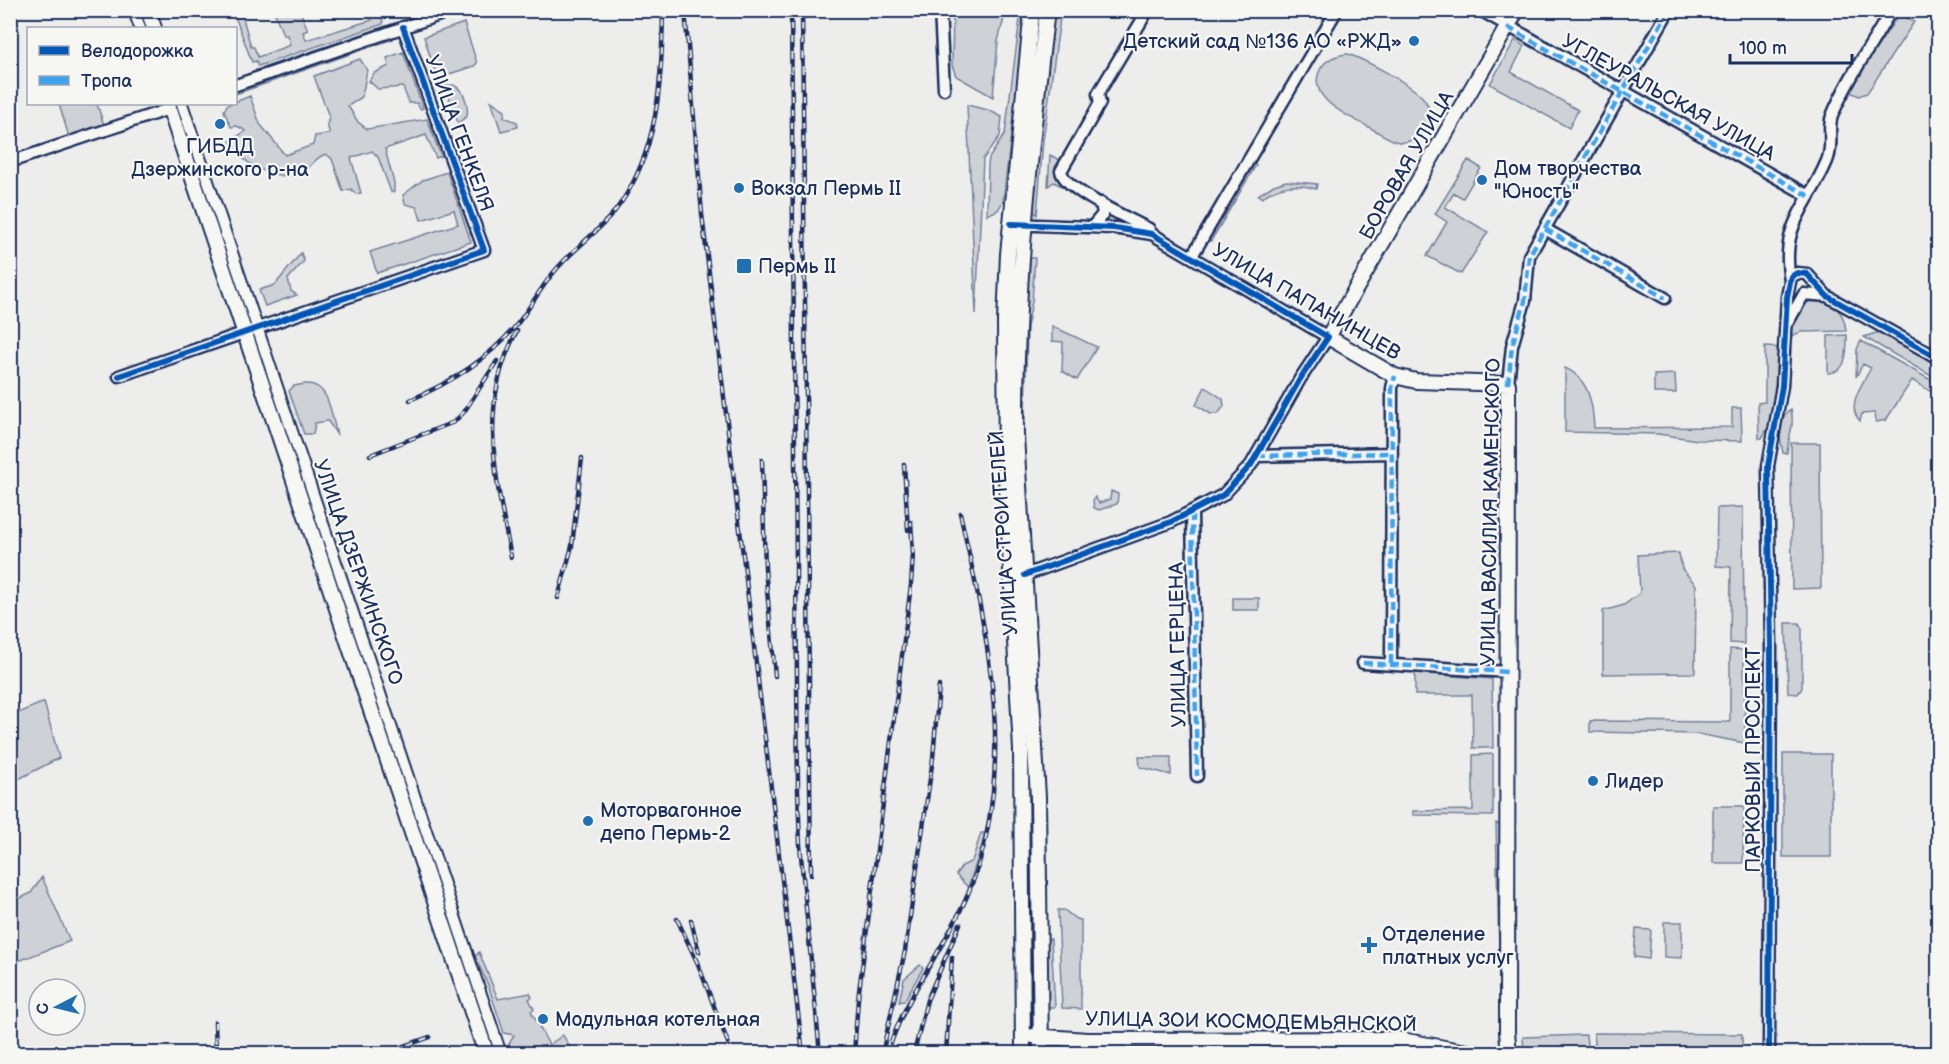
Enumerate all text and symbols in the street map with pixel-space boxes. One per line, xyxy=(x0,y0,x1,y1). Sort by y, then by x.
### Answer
legend xyxy=(27,27,237,105)
scale bar xyxy=(1730,27,1852,65)
street label: УГЛЕУРАЛЬСКАЯ УЛИЦА xyxy=(1558,29,1780,167)
place label: Детский сад №136 АО «РЖД» xyxy=(1123,30,1402,54)
marker: Детский сад №136 АО «РЖД» xyxy=(1407,34,1421,48)
text: 100 m xyxy=(1739,38,1787,59)
text: Велодорожка xyxy=(81,41,194,62)
street label: УЛИЦА ГЕНКЕЛЯ xyxy=(420,52,499,215)
text: Тропа xyxy=(81,71,132,92)
street label: БОРОВАЯ УЛИЦА xyxy=(1355,86,1460,244)
marker: ГИБДД Дзержинского р-на xyxy=(213,117,227,131)
place label: ГИБДД Дзержинского р-на xyxy=(131,135,309,182)
place label: Дом творчества "Юность" xyxy=(1494,157,1642,204)
marker: Дом творчества "Юность" xyxy=(1475,173,1489,187)
place label: Вокзал Пермь II xyxy=(751,177,901,201)
marker: Вокзал Пермь II xyxy=(732,181,746,195)
street label: УЛИЦА ПАПАНИНЦЕВ xyxy=(1208,238,1405,366)
place label: Пермь II xyxy=(758,255,836,279)
marker: Пермь II xyxy=(735,257,753,275)
street label: УЛИЦА ВАСИЛИЯ КАМЕНСКОГО xyxy=(1476,358,1506,666)
street label: УЛИЦА СТРОИТЕЛЕЙ xyxy=(985,430,1023,636)
street label: УЛИЦА ДЗЕРЖИНСКОГО xyxy=(308,456,408,688)
street label: УЛИЦА ГЕРЦЕНА xyxy=(1165,561,1191,728)
street label: ПАРКОВЫЙ ПРОСПЕКТ xyxy=(1742,647,1766,873)
place label: Лидер xyxy=(1604,770,1664,794)
marker: Лидер xyxy=(1586,774,1600,788)
place label: Моторвагонное депо Пермь-2 xyxy=(600,799,742,846)
marker: Моторвагонное депо Пермь-2 xyxy=(581,814,595,828)
place label: Отделение платных услуг xyxy=(1382,923,1514,970)
marker: Отделение платных услуг xyxy=(1360,936,1378,954)
north arrow xyxy=(27,977,87,1037)
text: С xyxy=(33,1002,54,1015)
street label: УЛИЦА ЗОИ КОСМОДЕМЬЯНСКОЙ xyxy=(1085,1007,1417,1037)
place label: Модульная котельная xyxy=(555,1008,760,1032)
marker: Модульная котельная xyxy=(536,1012,550,1026)

